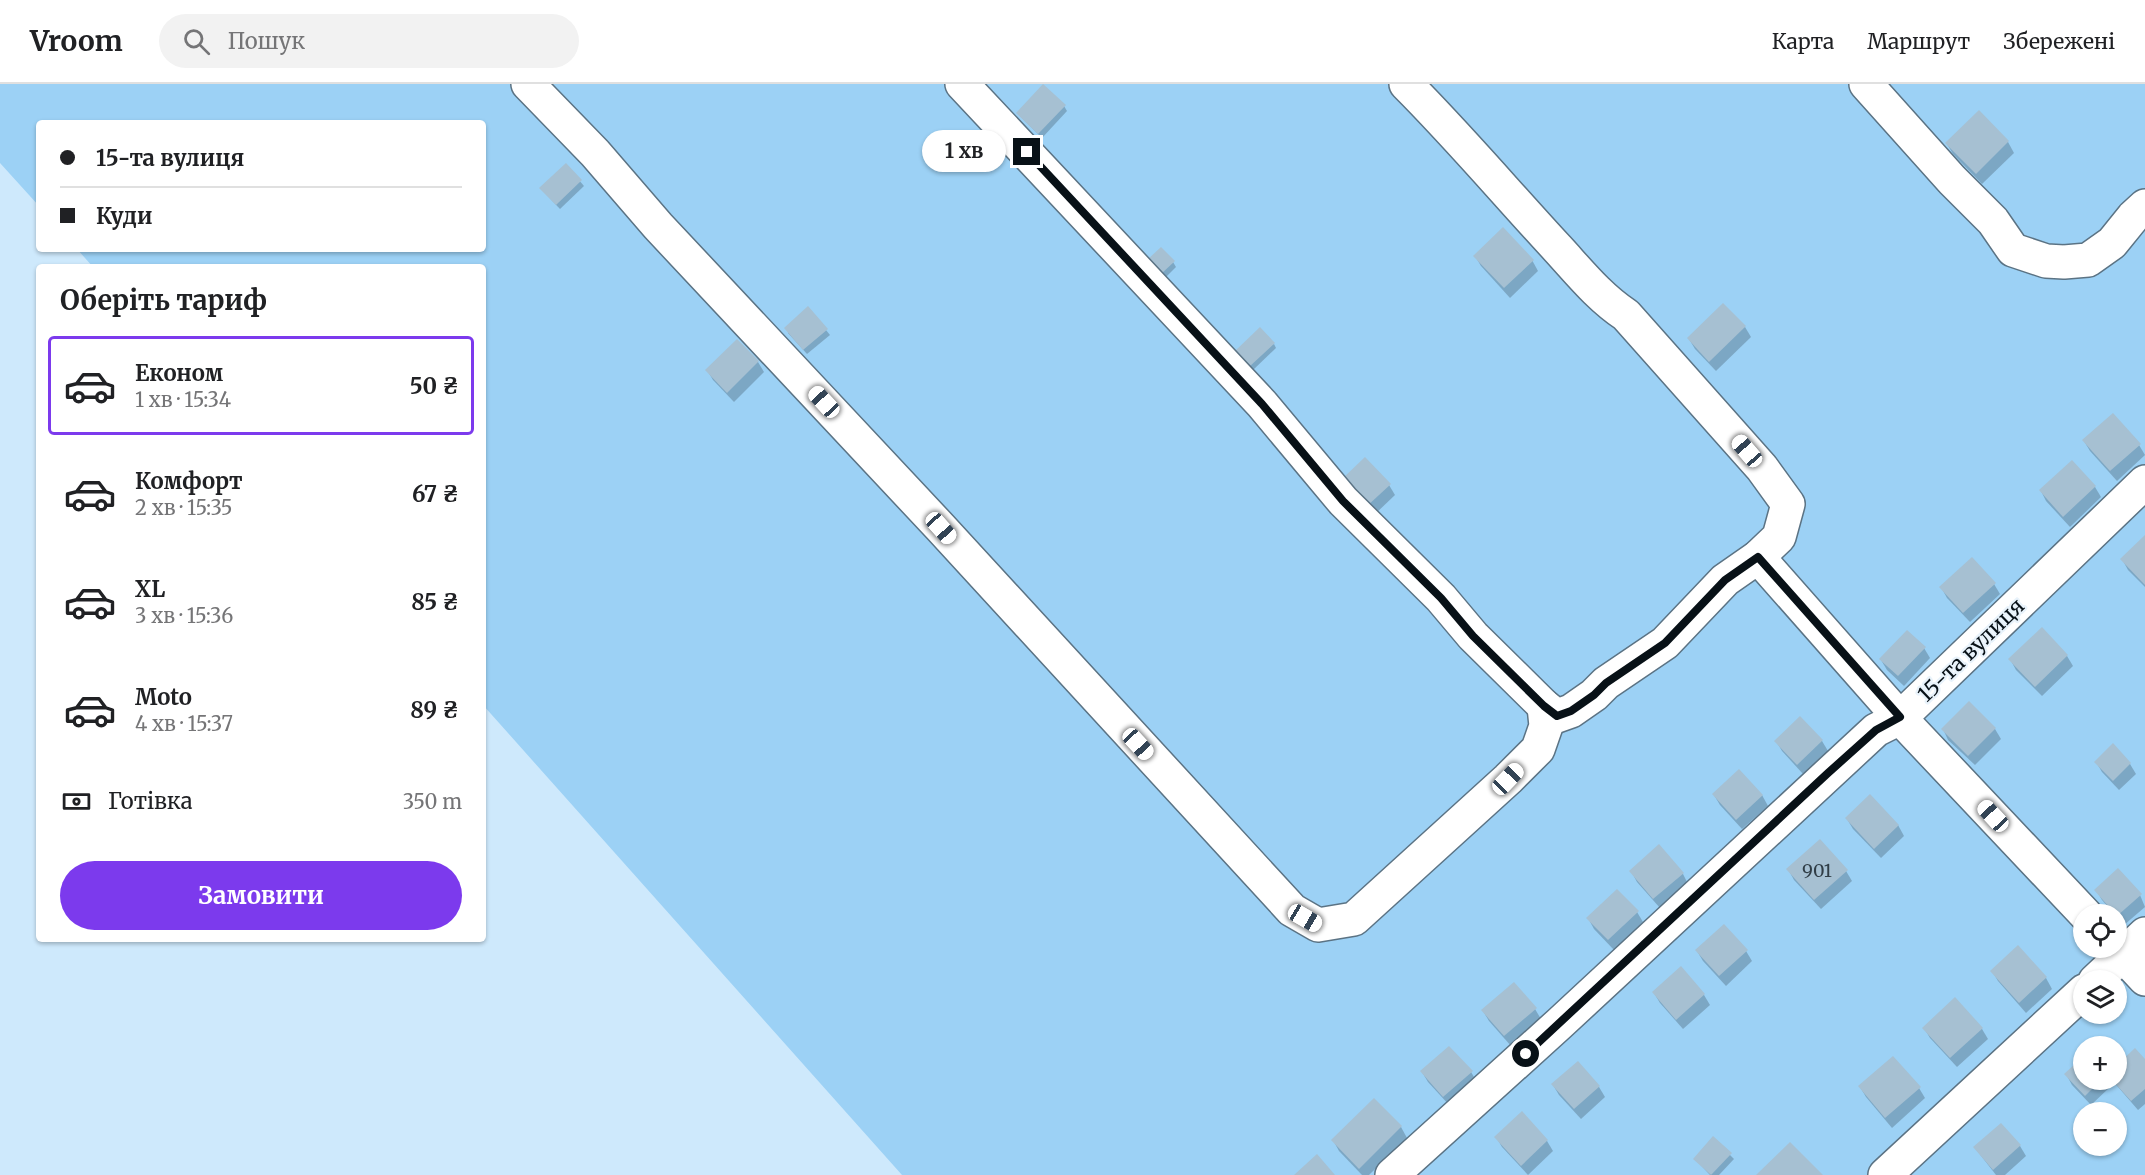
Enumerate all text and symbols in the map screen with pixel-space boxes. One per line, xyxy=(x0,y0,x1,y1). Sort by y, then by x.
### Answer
search box xyxy=(159,14,579,68)
text: Vroom xyxy=(30,23,123,59)
icon: search xyxy=(180,25,213,58)
text: Пошук xyxy=(228,27,305,55)
text: Карта xyxy=(1772,28,1834,55)
text: Маршрут xyxy=(1867,28,1970,55)
text: Збережені xyxy=(2003,28,2115,55)
callout: 1 хв xyxy=(922,131,1006,173)
text: 1 хв xyxy=(945,138,983,163)
route end xyxy=(1013,138,1040,165)
text: 15-та вулиця xyxy=(96,144,244,172)
text: Куди xyxy=(96,202,153,230)
text: Оберіть тариф xyxy=(60,283,267,317)
icon: car xyxy=(63,359,117,413)
text: Економ xyxy=(135,359,223,387)
text: 50 ₴ xyxy=(410,372,459,400)
car xyxy=(805,383,843,421)
text: 1 хв · 15:34 xyxy=(135,387,231,412)
car xyxy=(1728,432,1766,470)
icon: car xyxy=(63,467,117,521)
text: Комфорт xyxy=(135,467,243,495)
text: 67 ₴ xyxy=(412,480,459,508)
text: 2 хв · 15:35 xyxy=(135,495,232,520)
car xyxy=(922,509,960,547)
icon: car xyxy=(63,575,117,629)
text: XL xyxy=(135,575,165,603)
text: 85 ₴ xyxy=(411,588,459,616)
street label: 15-та вулиця xyxy=(1912,592,2030,708)
text: 3 хв · 15:36 xyxy=(135,603,233,628)
icon: car xyxy=(63,683,117,737)
text: Moto xyxy=(135,683,192,711)
text: 89 ₴ xyxy=(410,696,459,724)
text: 4 хв · 15:37 xyxy=(135,711,233,736)
car xyxy=(1119,725,1157,763)
car xyxy=(1489,760,1527,798)
icon: cash xyxy=(60,785,93,818)
text: Готівка xyxy=(108,787,193,815)
text: 350 m xyxy=(403,789,462,814)
car xyxy=(1974,797,2012,835)
house number: 901 xyxy=(1802,859,1832,882)
button: Замовити xyxy=(60,861,462,930)
car xyxy=(1285,901,1325,935)
map controls xyxy=(2073,904,2127,1156)
button: locate xyxy=(2073,904,2127,958)
button: layers xyxy=(2073,970,2127,1024)
button: + xyxy=(2073,1036,2127,1090)
route start xyxy=(1512,1040,1539,1067)
button: − xyxy=(2073,1102,2127,1156)

